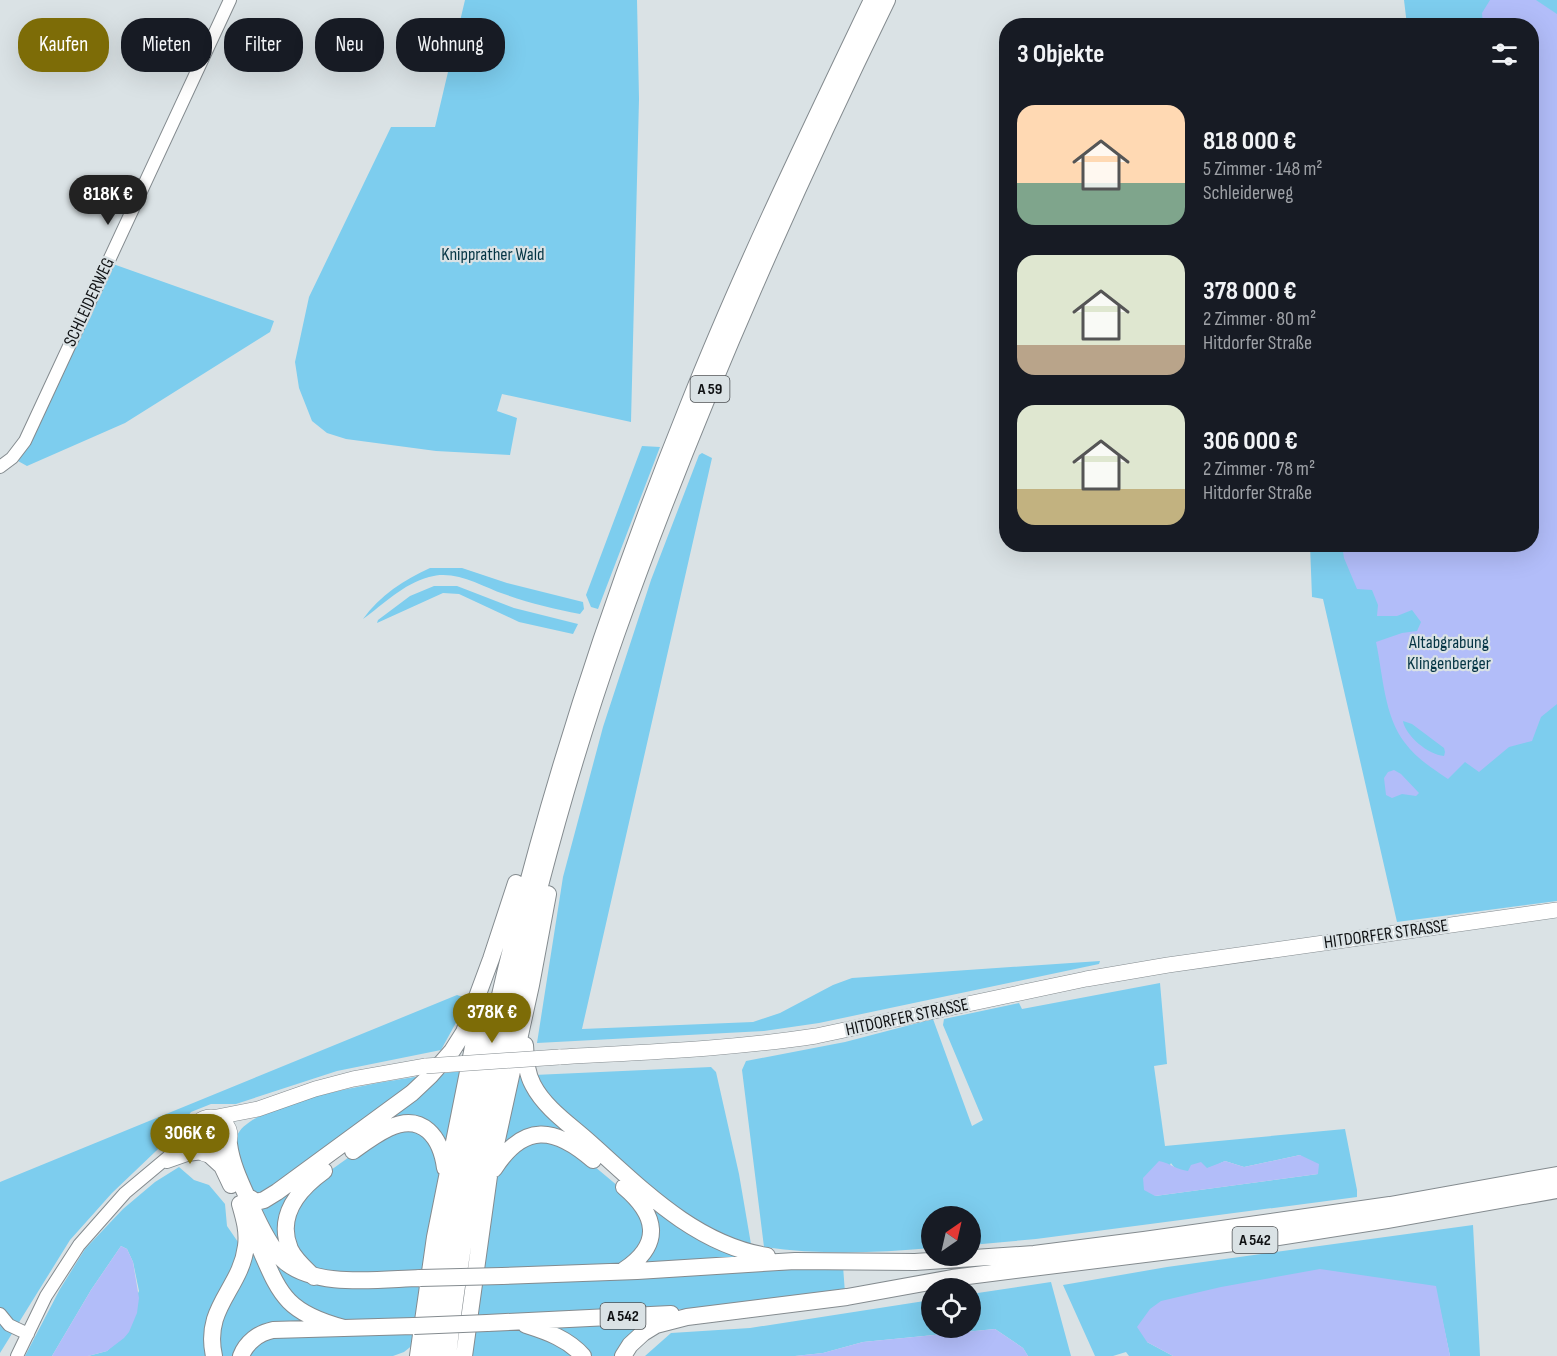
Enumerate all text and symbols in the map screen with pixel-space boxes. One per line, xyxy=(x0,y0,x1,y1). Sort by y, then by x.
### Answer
chip: Kaufen xyxy=(18,18,109,72)
chip: Mieten xyxy=(121,18,212,72)
chip: Filter xyxy=(224,18,303,72)
chip: Neu xyxy=(315,18,384,72)
chip: Wohnung xyxy=(396,18,505,72)
icon: filters xyxy=(1488,38,1521,71)
text: 3 Objekte xyxy=(1017,39,1104,70)
text: 818 000 € xyxy=(1203,126,1296,157)
icon: home xyxy=(1065,129,1137,201)
text: 5 Zimmer · 148 m² xyxy=(1203,157,1322,181)
pin: 818K € xyxy=(59,175,157,226)
text: Schleiderweg xyxy=(1203,181,1293,205)
text: 818K € xyxy=(83,182,133,206)
park label: Knipprather Wald xyxy=(441,244,545,265)
street label: SCHLEIDERWEG xyxy=(59,254,119,350)
text: 378 000 € xyxy=(1203,276,1297,307)
icon: home xyxy=(1065,279,1137,351)
text: 2 Zimmer · 80 m² xyxy=(1203,307,1316,331)
text: Hitdorfer Straße xyxy=(1203,331,1312,355)
road number: A 59 xyxy=(690,376,730,402)
text: 306 000 € xyxy=(1203,426,1298,457)
icon: home xyxy=(1065,429,1137,501)
text: 2 Zimmer · 78 m² xyxy=(1203,457,1315,481)
text: Hitdorfer Straße xyxy=(1203,481,1312,505)
park label: Altabgrabung Klingenberger xyxy=(1407,632,1491,674)
street label: HITDORFER STRASSE xyxy=(1323,915,1449,953)
pin: 378K € xyxy=(443,993,541,1044)
street label: HITDORFER STRASSE xyxy=(844,994,970,1040)
text: 378K € xyxy=(467,1000,517,1024)
pin: 306K € xyxy=(141,1114,239,1165)
text: 306K € xyxy=(164,1121,216,1145)
north arrow xyxy=(921,1206,981,1266)
map controls xyxy=(921,1206,981,1338)
road number: A 542 xyxy=(1232,1227,1278,1253)
button: locate xyxy=(921,1278,981,1338)
road number: A 542 xyxy=(600,1303,646,1329)

